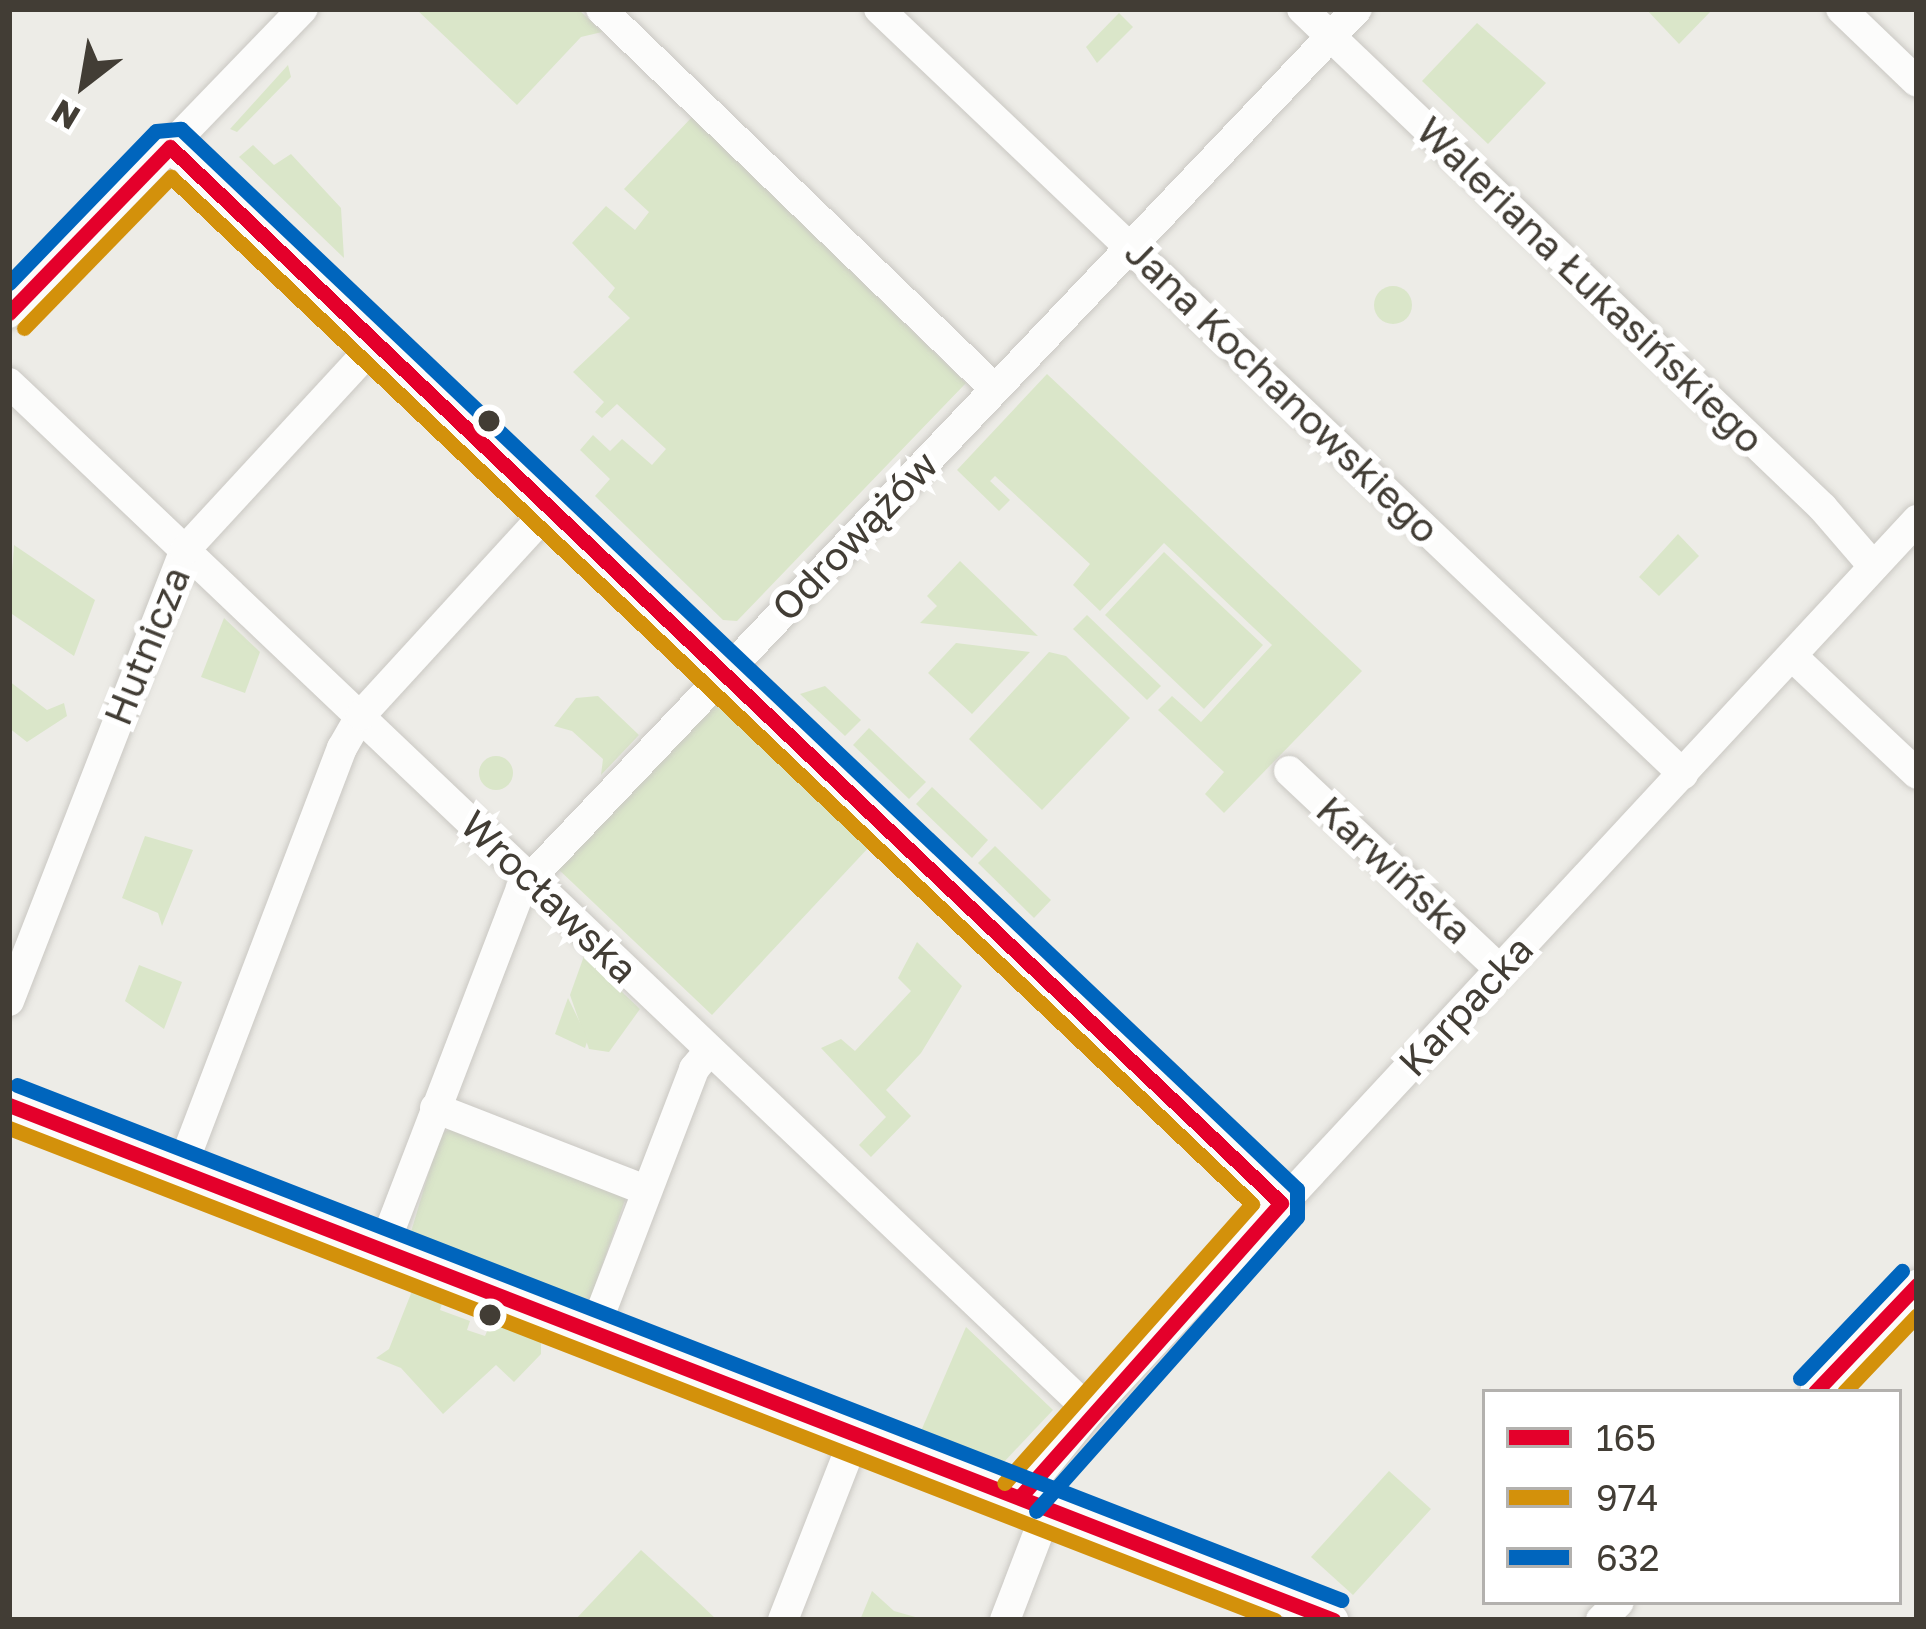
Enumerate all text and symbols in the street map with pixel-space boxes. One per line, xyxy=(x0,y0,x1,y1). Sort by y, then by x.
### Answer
north arrow xyxy=(24,24,144,144)
text: N xyxy=(44,92,86,138)
street label: Waleriana Łukasińskiego xyxy=(1407,107,1773,463)
street label: Jana Kochanowskiego xyxy=(1115,229,1449,553)
unlabelled marker xyxy=(478,410,500,432)
street label: Odrowążów xyxy=(762,441,948,631)
street label: Hutnicza xyxy=(94,560,200,732)
street label: Karwińska xyxy=(1307,786,1481,954)
street label: Wrocławska xyxy=(451,801,647,993)
street label: Karpacka xyxy=(1389,926,1543,1086)
unlabelled marker xyxy=(479,1304,501,1326)
legend xyxy=(1482,1389,1902,1605)
text: 165 xyxy=(1596,1416,1656,1459)
text: 974 xyxy=(1596,1476,1659,1519)
text: 632 xyxy=(1596,1536,1660,1579)

